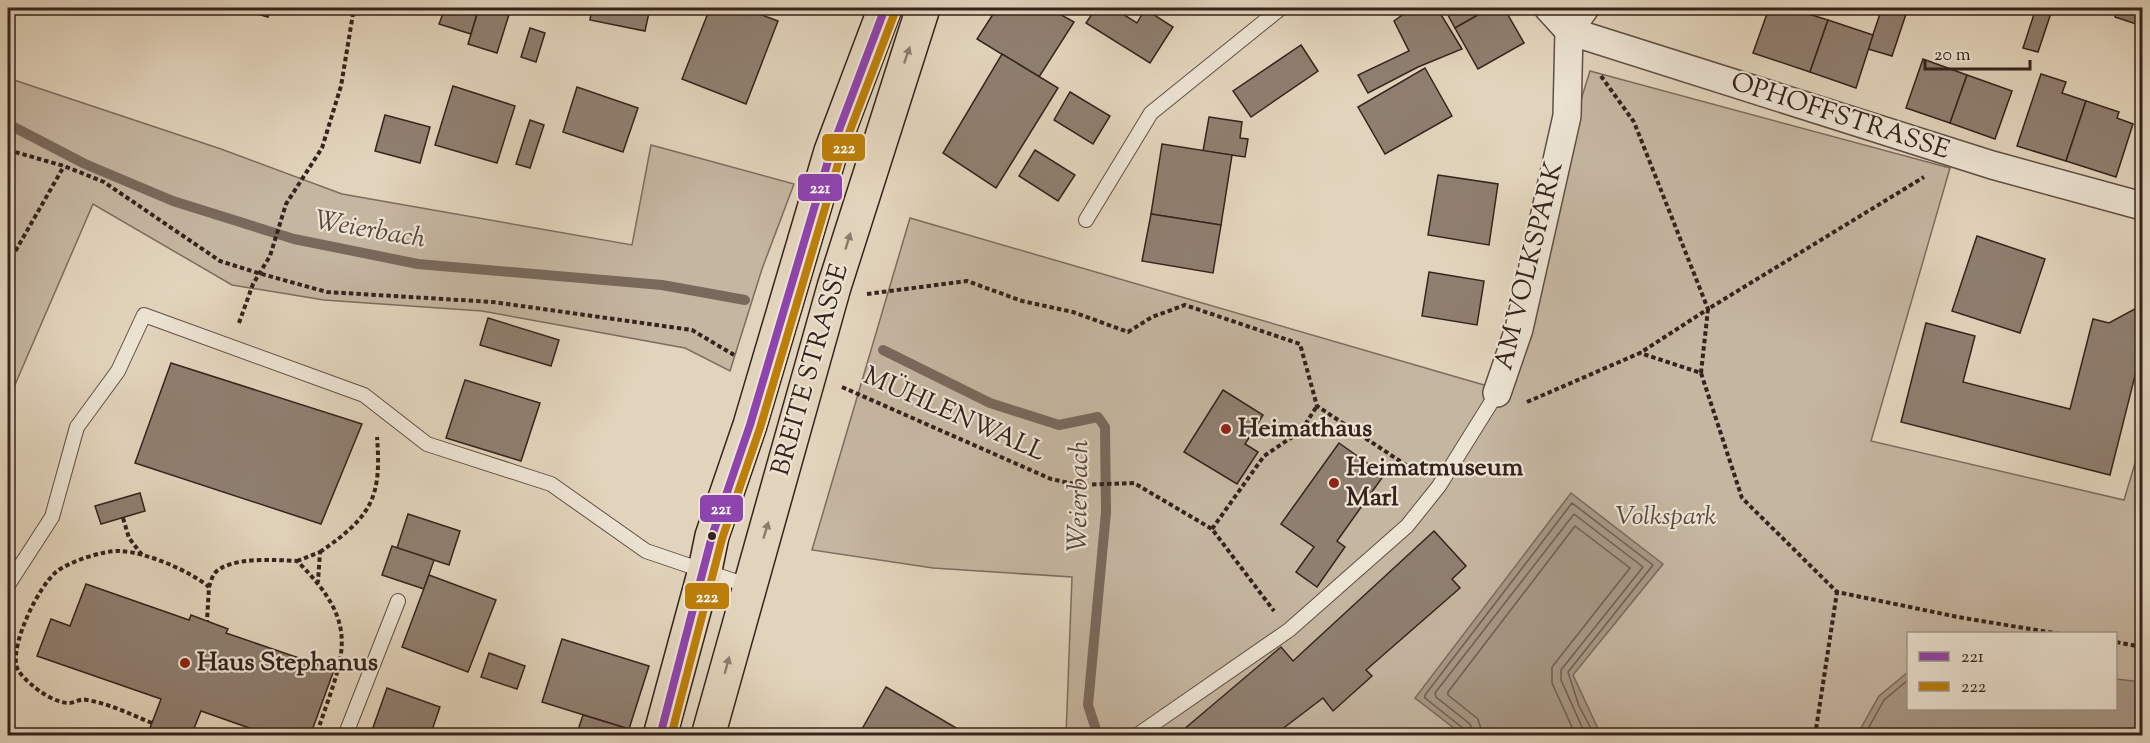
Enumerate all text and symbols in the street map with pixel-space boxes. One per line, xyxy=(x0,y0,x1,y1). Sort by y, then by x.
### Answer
scale bar xyxy=(1925,33,2030,71)
text: 20 m xyxy=(1934,43,1971,69)
one-way arrow xyxy=(903,46,912,64)
street label: OPHOFFSTRASSE xyxy=(1726,64,1955,170)
line badge: 222 xyxy=(821,133,866,162)
text: 222 xyxy=(833,138,856,161)
street label: AM VOLKSPARK xyxy=(1486,158,1574,374)
line badge: 221 xyxy=(797,173,843,202)
text: 221 xyxy=(810,178,831,201)
water label: Weierbach xyxy=(311,202,429,260)
one-way arrow xyxy=(844,232,853,250)
street label: BREITE STRASSE xyxy=(763,260,859,480)
street label: MÜHLENWALL xyxy=(857,358,1051,472)
place label: Heimathaus xyxy=(1238,411,1372,448)
marker: Heimathaus xyxy=(1219,422,1233,436)
water label: Weierbach xyxy=(1060,440,1100,552)
place label: Heimatmuseum Marl xyxy=(1346,450,1524,517)
marker: Heimatmuseum Marl xyxy=(1327,476,1341,490)
line badge: 221 xyxy=(699,494,744,523)
text: 221 xyxy=(711,499,732,522)
park label: Volkspark xyxy=(1616,499,1717,536)
one-way arrow xyxy=(762,521,771,539)
unlabelled marker xyxy=(706,530,718,542)
line badge: 222 xyxy=(684,582,730,610)
text: 222 xyxy=(696,587,719,610)
legend xyxy=(1907,632,2117,710)
place label: Haus Stephanus xyxy=(197,645,378,682)
text: 221 xyxy=(1961,645,1984,671)
marker: Haus Stephanus xyxy=(178,656,192,670)
one-way arrow xyxy=(723,656,733,674)
text: 222 xyxy=(1961,675,1987,701)

